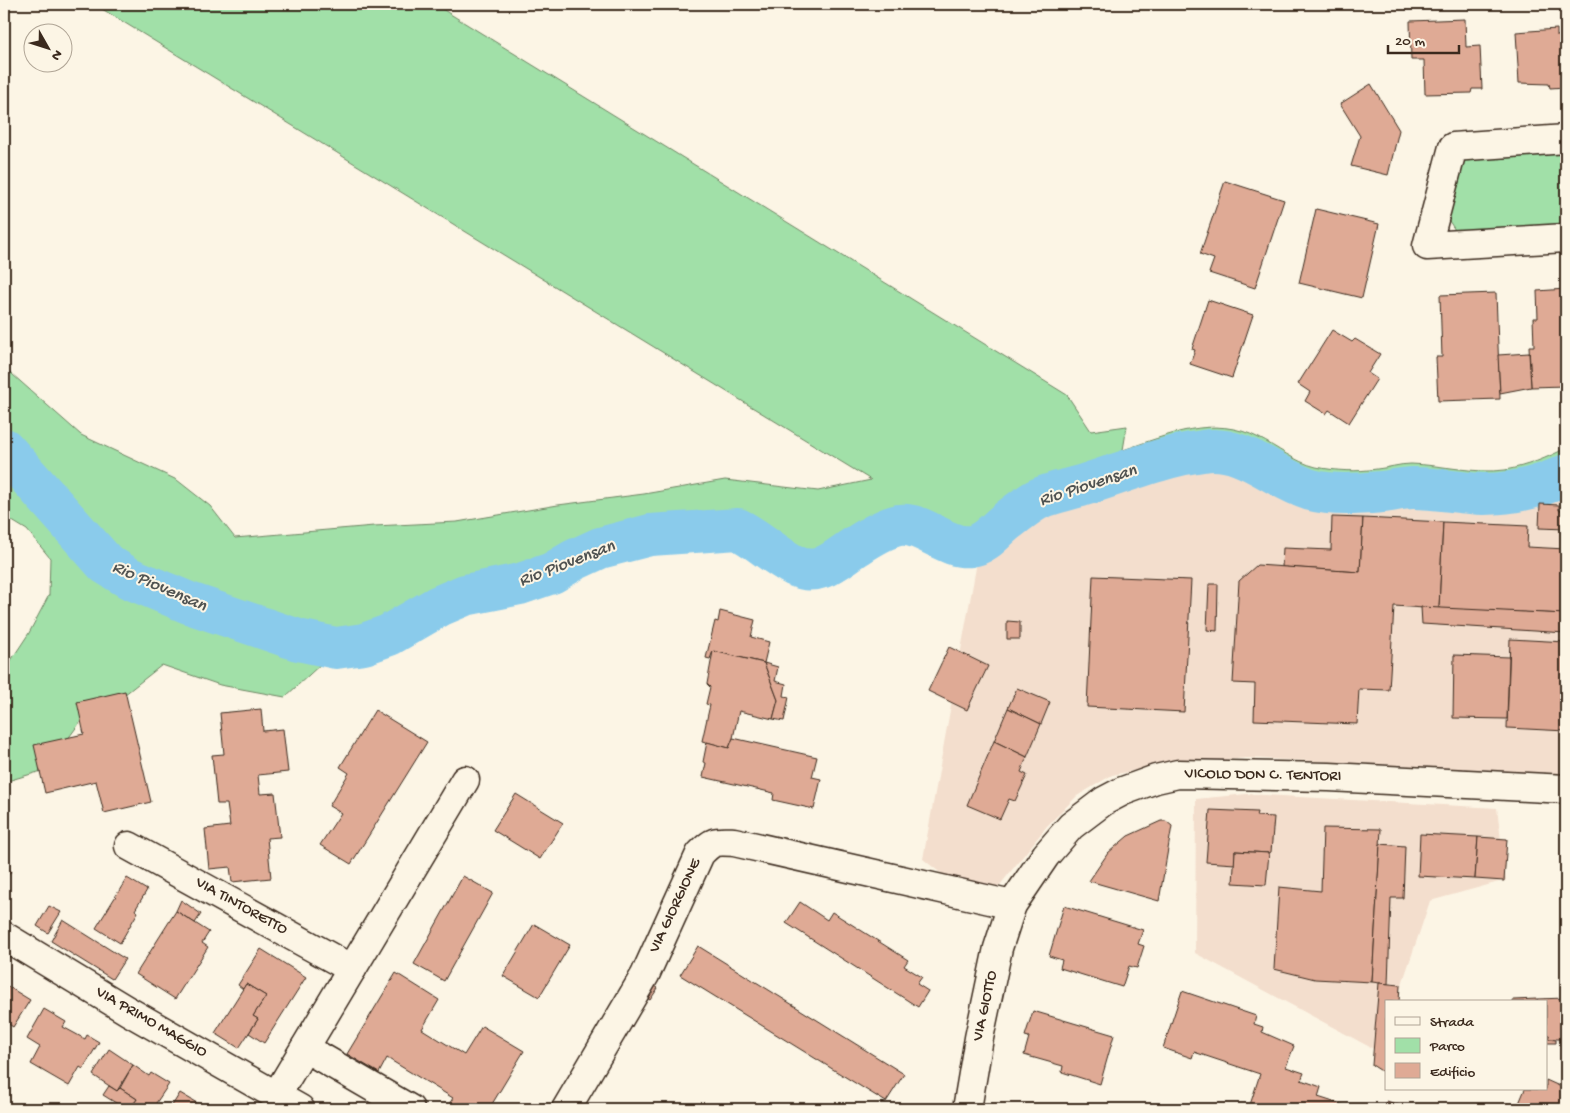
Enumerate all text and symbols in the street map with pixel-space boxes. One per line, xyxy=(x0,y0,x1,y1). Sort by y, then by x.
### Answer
north arrow xyxy=(22,22,72,72)
scale bar xyxy=(1388,22,1459,54)
text: 20 m xyxy=(1395,33,1425,51)
text: N xyxy=(47,46,66,64)
water label: Rio Piovensan xyxy=(1037,460,1140,512)
water label: Rio Piovensan xyxy=(516,536,618,592)
water label: Rio Piovensan xyxy=(109,557,210,617)
street label: VICOLO DON C. TENTORI xyxy=(1183,765,1342,787)
street label: VIA GIORGIONE xyxy=(645,855,707,957)
street label: VIA TINTORETTO xyxy=(191,873,291,940)
street label: VIA GIOTTO xyxy=(969,969,1003,1044)
street label: VIA PRIMO MAGGIO xyxy=(91,983,211,1063)
legend xyxy=(1385,1000,1548,1090)
text: Strada xyxy=(1430,1014,1475,1032)
text: Parco xyxy=(1429,1038,1465,1056)
text: Edificio xyxy=(1430,1064,1476,1082)

